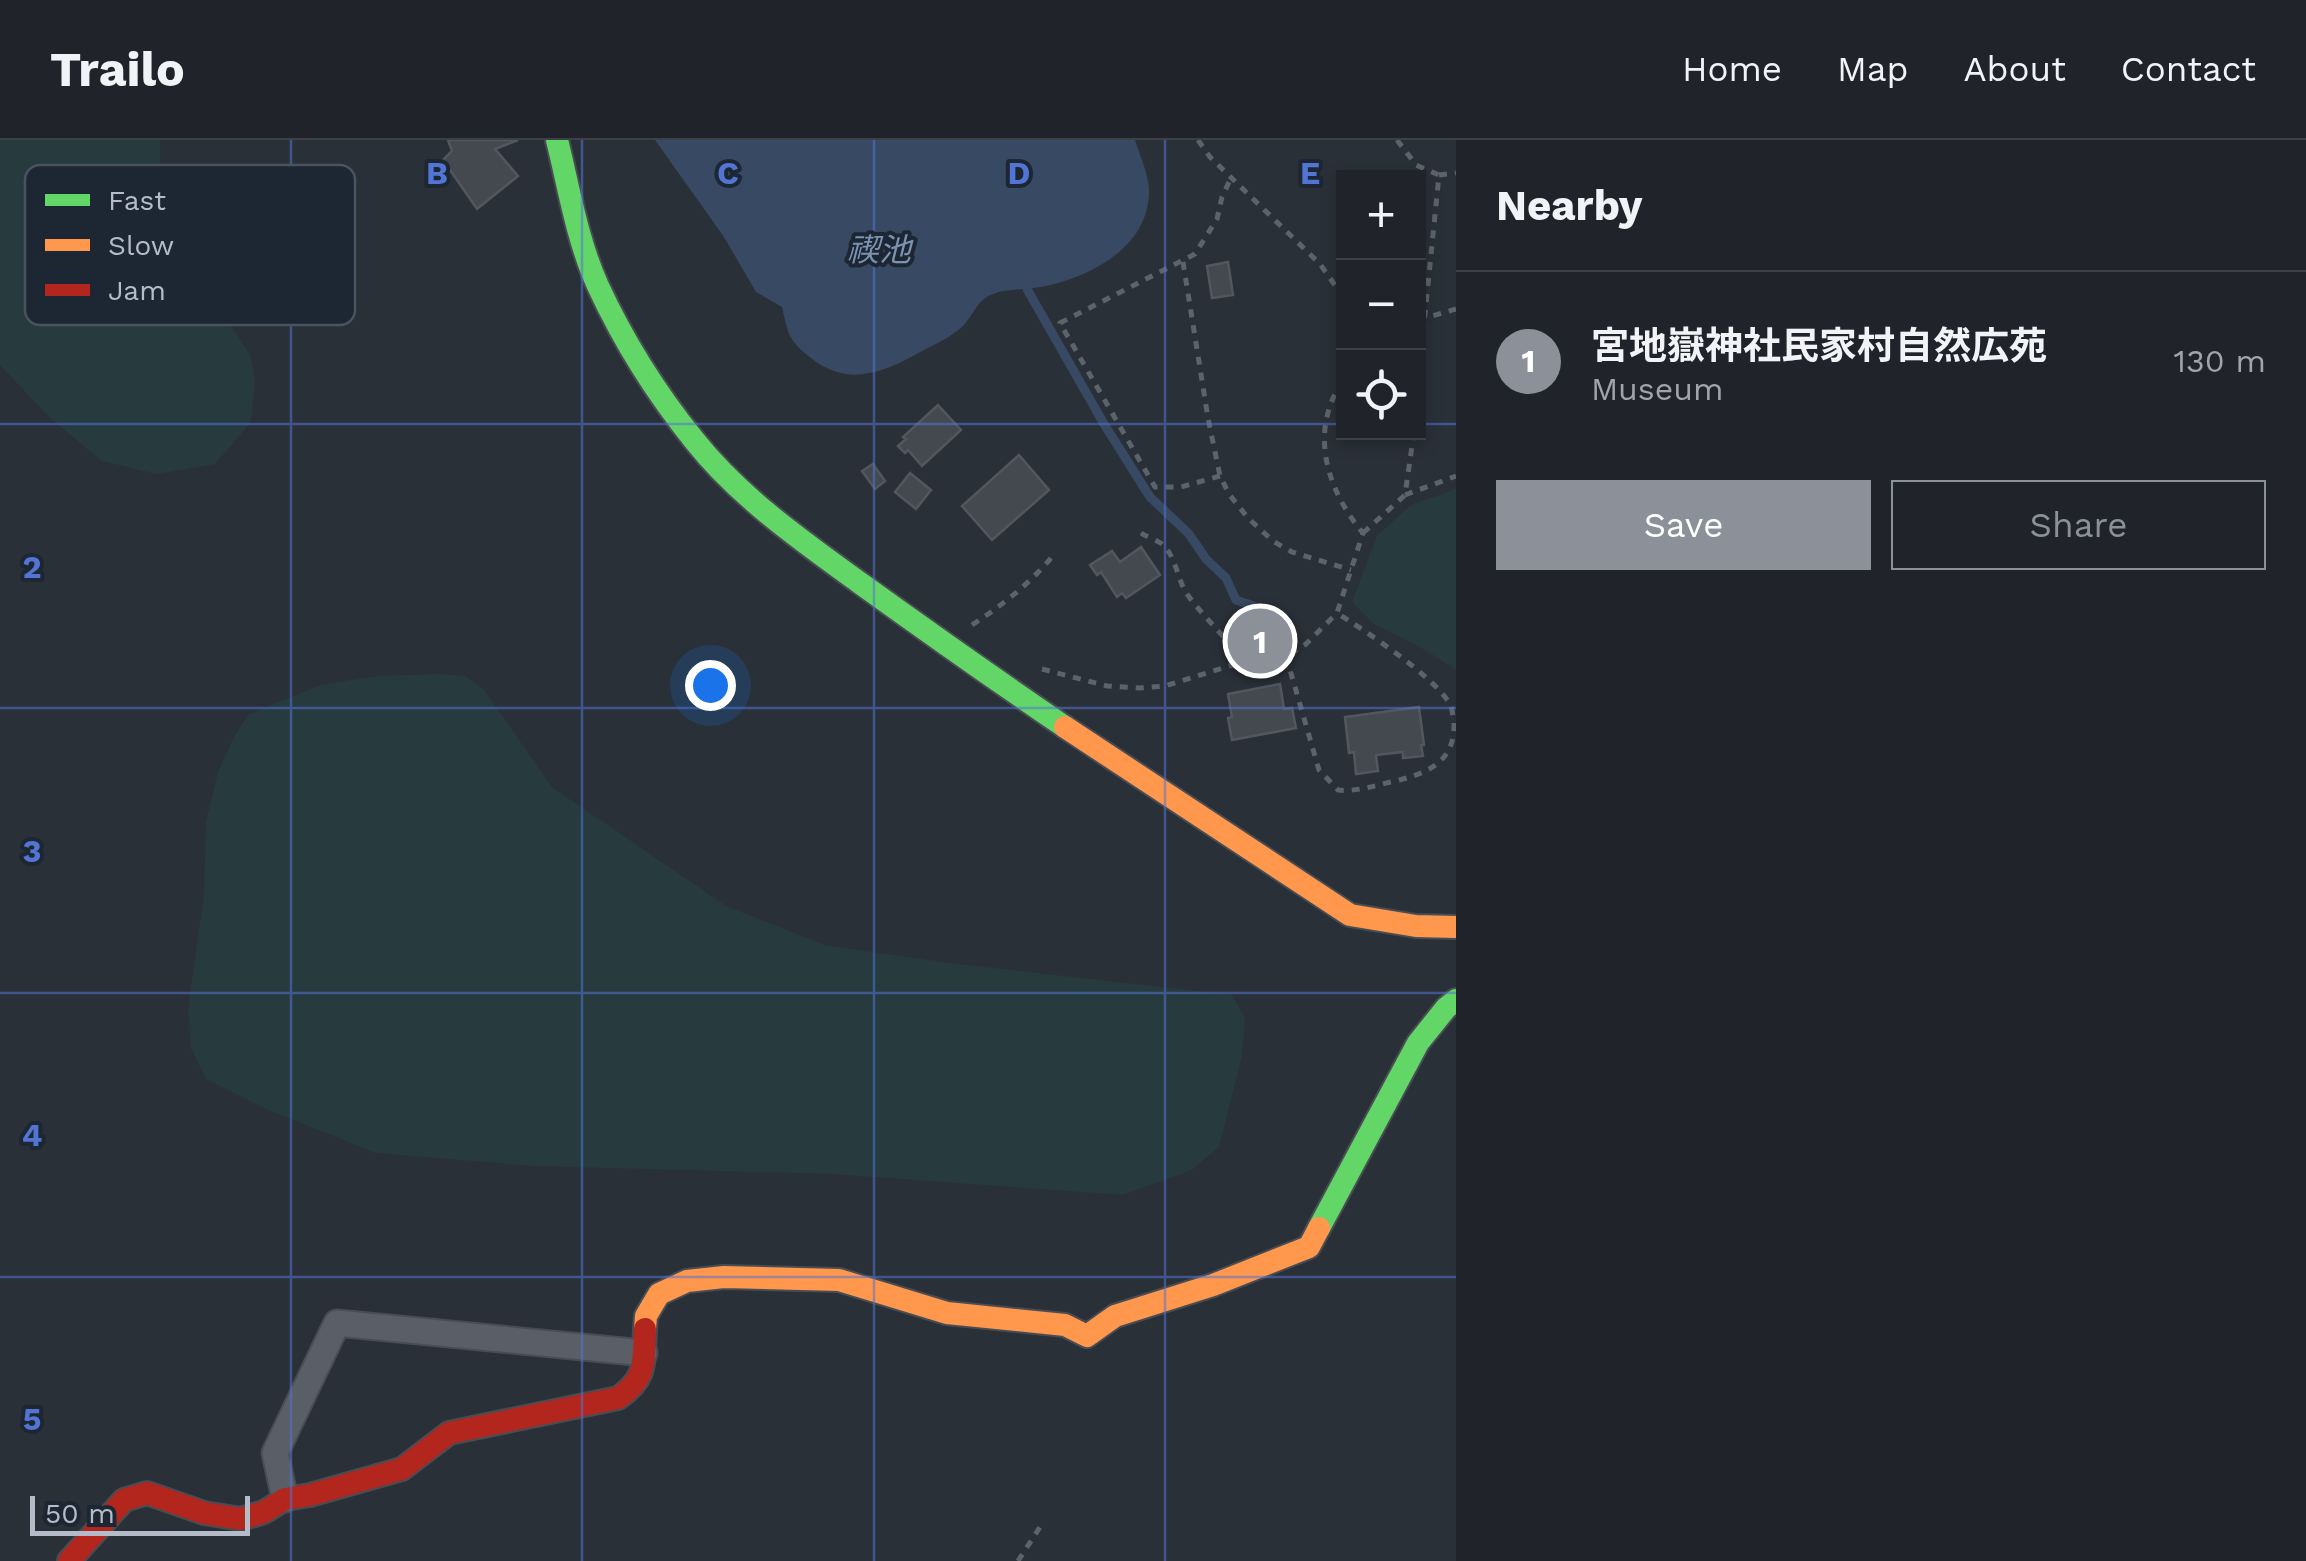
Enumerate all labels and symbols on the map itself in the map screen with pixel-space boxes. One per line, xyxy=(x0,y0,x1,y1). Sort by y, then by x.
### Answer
text: B xyxy=(426,154,448,192)
text: C xyxy=(717,154,739,192)
text: D xyxy=(1008,154,1030,192)
text: E xyxy=(1300,154,1320,192)
legend xyxy=(25,165,355,325)
text: Fast xyxy=(108,184,166,217)
text: Slow xyxy=(108,229,174,262)
water label: 禊池 xyxy=(847,231,914,269)
text: Jam xyxy=(108,274,166,307)
text: 2 xyxy=(22,548,42,586)
pin: 1 xyxy=(1228,604,1292,678)
your location xyxy=(685,660,736,711)
text: 3 xyxy=(23,832,41,870)
text: 4 xyxy=(22,1116,42,1154)
text: 5 xyxy=(23,1400,41,1438)
scale bar xyxy=(30,1491,250,1536)

